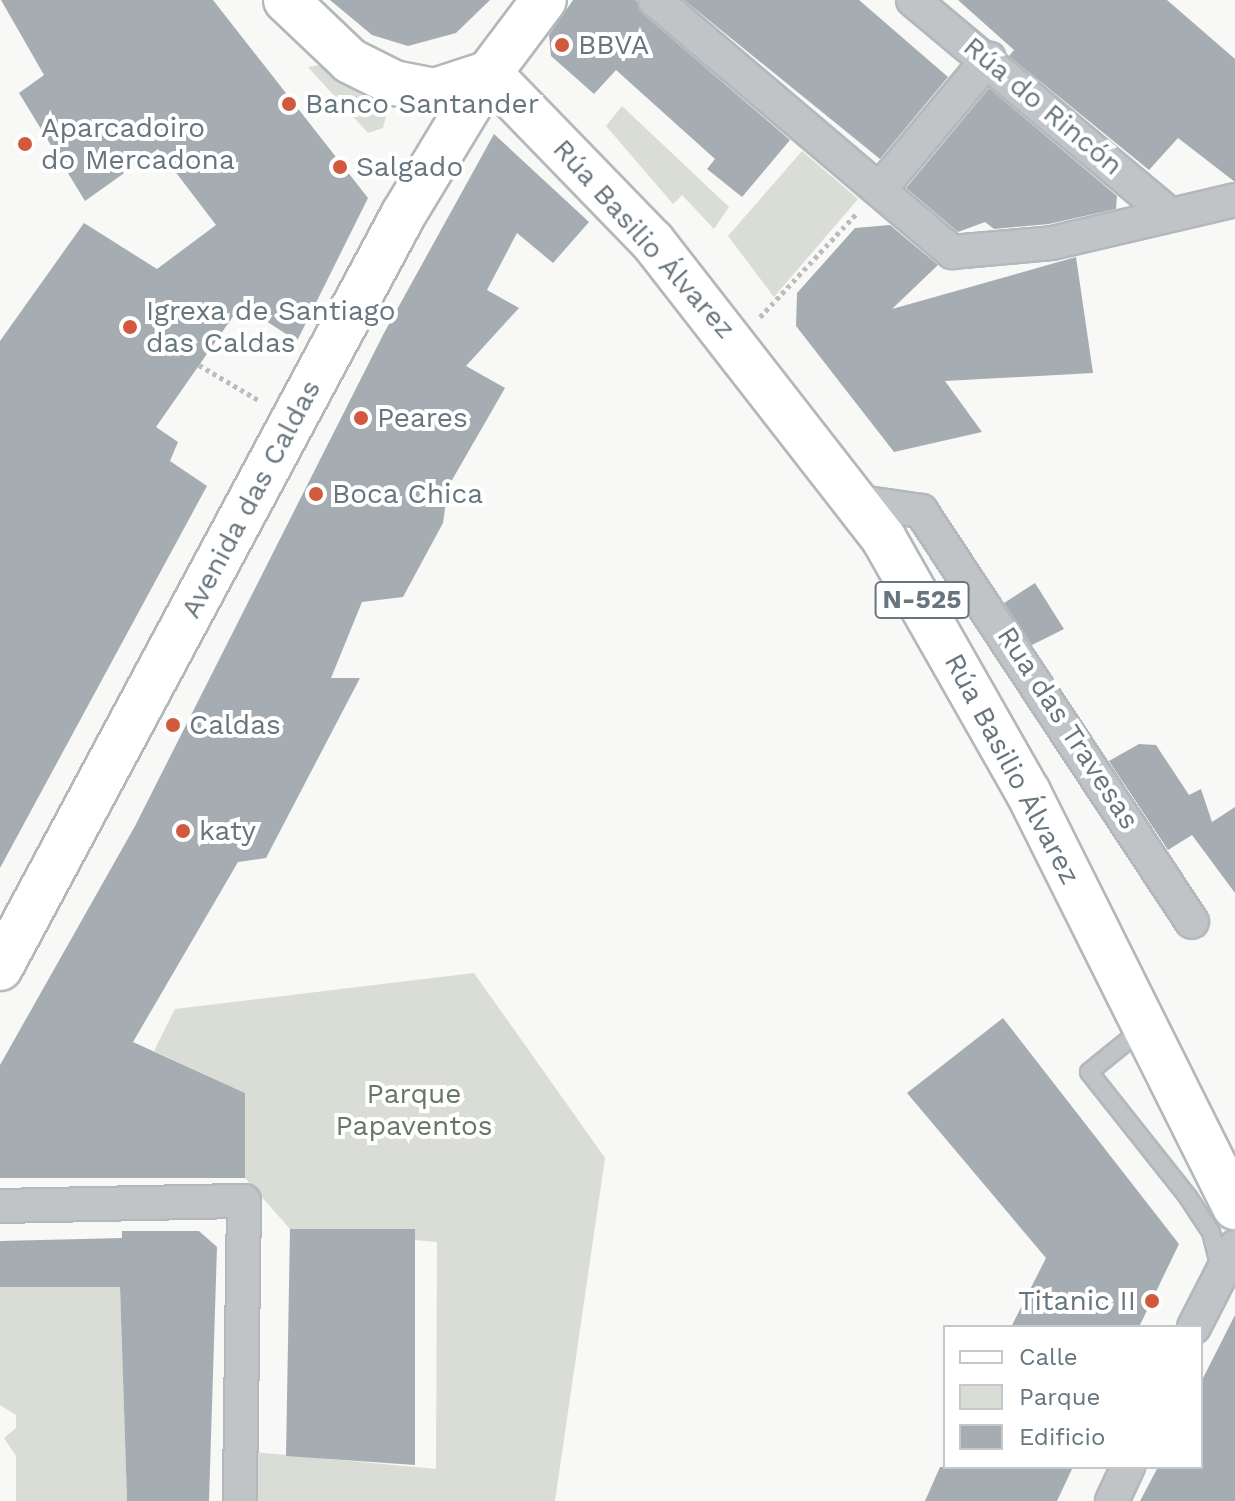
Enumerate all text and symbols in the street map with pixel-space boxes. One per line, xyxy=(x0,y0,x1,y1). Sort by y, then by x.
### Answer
place label: BBVA xyxy=(578,28,649,62)
street label: Rúa do Rincón xyxy=(956,30,1130,182)
marker: BBVA xyxy=(553,36,571,54)
place label: Banco Santander xyxy=(305,87,539,121)
marker: Banco Santander xyxy=(280,95,298,113)
place label: Aparcadoiro do Mercadona xyxy=(41,111,235,177)
street label: Rúa Basilio Álvarez xyxy=(545,132,743,346)
marker: Aparcadoiro do Mercadona xyxy=(16,135,34,153)
place label: Salgado xyxy=(356,150,463,184)
marker: Salgado xyxy=(331,158,349,176)
place label: Igrexa de Santiago das Caldas xyxy=(146,294,396,360)
marker: Igrexa de Santiago das Caldas xyxy=(121,318,139,336)
street label: Avenida das Caldas xyxy=(174,374,328,624)
place label: Peares xyxy=(377,401,468,435)
marker: Peares xyxy=(352,409,370,427)
place label: Boca Chica xyxy=(332,477,484,511)
marker: Boca Chica xyxy=(307,485,325,503)
road number: N-525 xyxy=(874,578,970,622)
street label: Rua das Travesas xyxy=(990,620,1146,836)
street label: Rúa Basilio Álvarez xyxy=(937,647,1087,891)
place label: Caldas xyxy=(189,708,281,742)
marker: Caldas xyxy=(164,716,182,734)
place label: katy xyxy=(199,814,256,848)
marker: katy xyxy=(174,822,192,840)
park label: Parque Papaventos xyxy=(336,1077,492,1143)
place label: Titanic II xyxy=(1018,1284,1136,1318)
marker: Titanic II xyxy=(1143,1292,1161,1310)
legend xyxy=(943,1325,1203,1469)
text: Calle xyxy=(1019,1343,1078,1371)
text: Parque xyxy=(1019,1383,1100,1411)
text: Edificio xyxy=(1019,1423,1105,1451)

